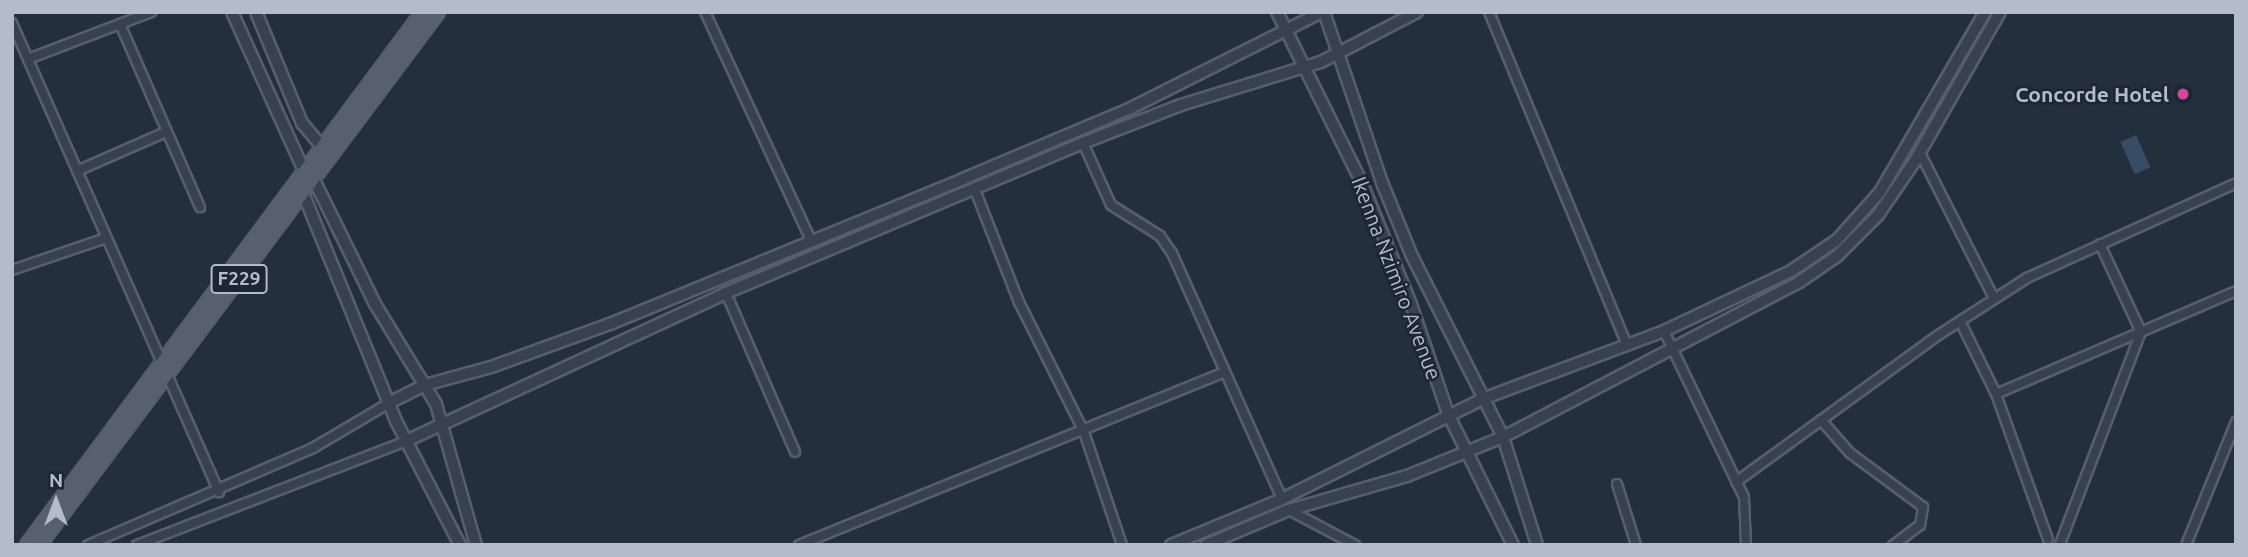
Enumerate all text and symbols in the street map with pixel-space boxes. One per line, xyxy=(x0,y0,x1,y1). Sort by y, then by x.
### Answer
place label: Concorde Hotel xyxy=(2015,81,2169,107)
marker: Concorde Hotel xyxy=(2175,86,2191,102)
street label: Ikenna Nzimiro Avenue xyxy=(1347,173,1447,383)
road number: F229 xyxy=(209,264,269,294)
north arrow xyxy=(21,466,91,536)
text: N xyxy=(49,469,63,491)

